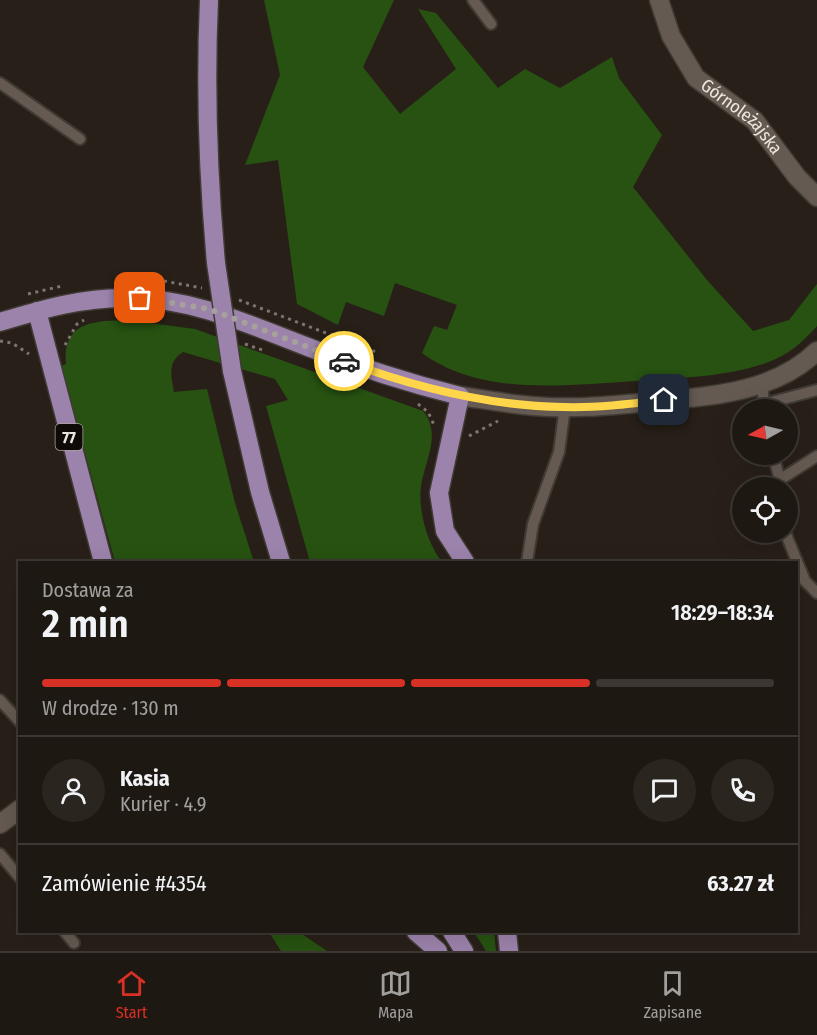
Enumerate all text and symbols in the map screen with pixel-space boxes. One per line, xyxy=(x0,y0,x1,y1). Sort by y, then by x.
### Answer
street label: Górnoleżajska xyxy=(696,74,787,159)
pin xyxy=(114,272,165,323)
icon: bag xyxy=(123,281,156,314)
courier xyxy=(314,331,374,391)
icon: car xyxy=(328,345,361,378)
pin xyxy=(638,374,689,425)
icon: home xyxy=(647,383,680,416)
north arrow xyxy=(732,399,798,465)
map controls xyxy=(732,399,798,543)
road number: 77 xyxy=(56,424,82,450)
button: locate xyxy=(732,477,798,543)
text: Dostawa za xyxy=(42,578,134,602)
text: 18:29–18:34 xyxy=(671,599,774,626)
text: 2 min xyxy=(42,601,129,647)
text: W drodze · 130 m xyxy=(42,696,179,720)
button: person xyxy=(42,759,105,822)
button: chat xyxy=(633,759,696,822)
button: phone xyxy=(711,759,774,822)
text: Kasia xyxy=(120,765,170,792)
text: Kurier · 4.9 xyxy=(120,792,207,816)
text: Zamówienie #4354 xyxy=(42,870,207,897)
text: 63.27 zł xyxy=(707,870,774,897)
tab: Start xyxy=(115,967,148,1022)
tab: Mapa xyxy=(378,967,413,1022)
tab: Zapisane xyxy=(643,967,702,1022)

